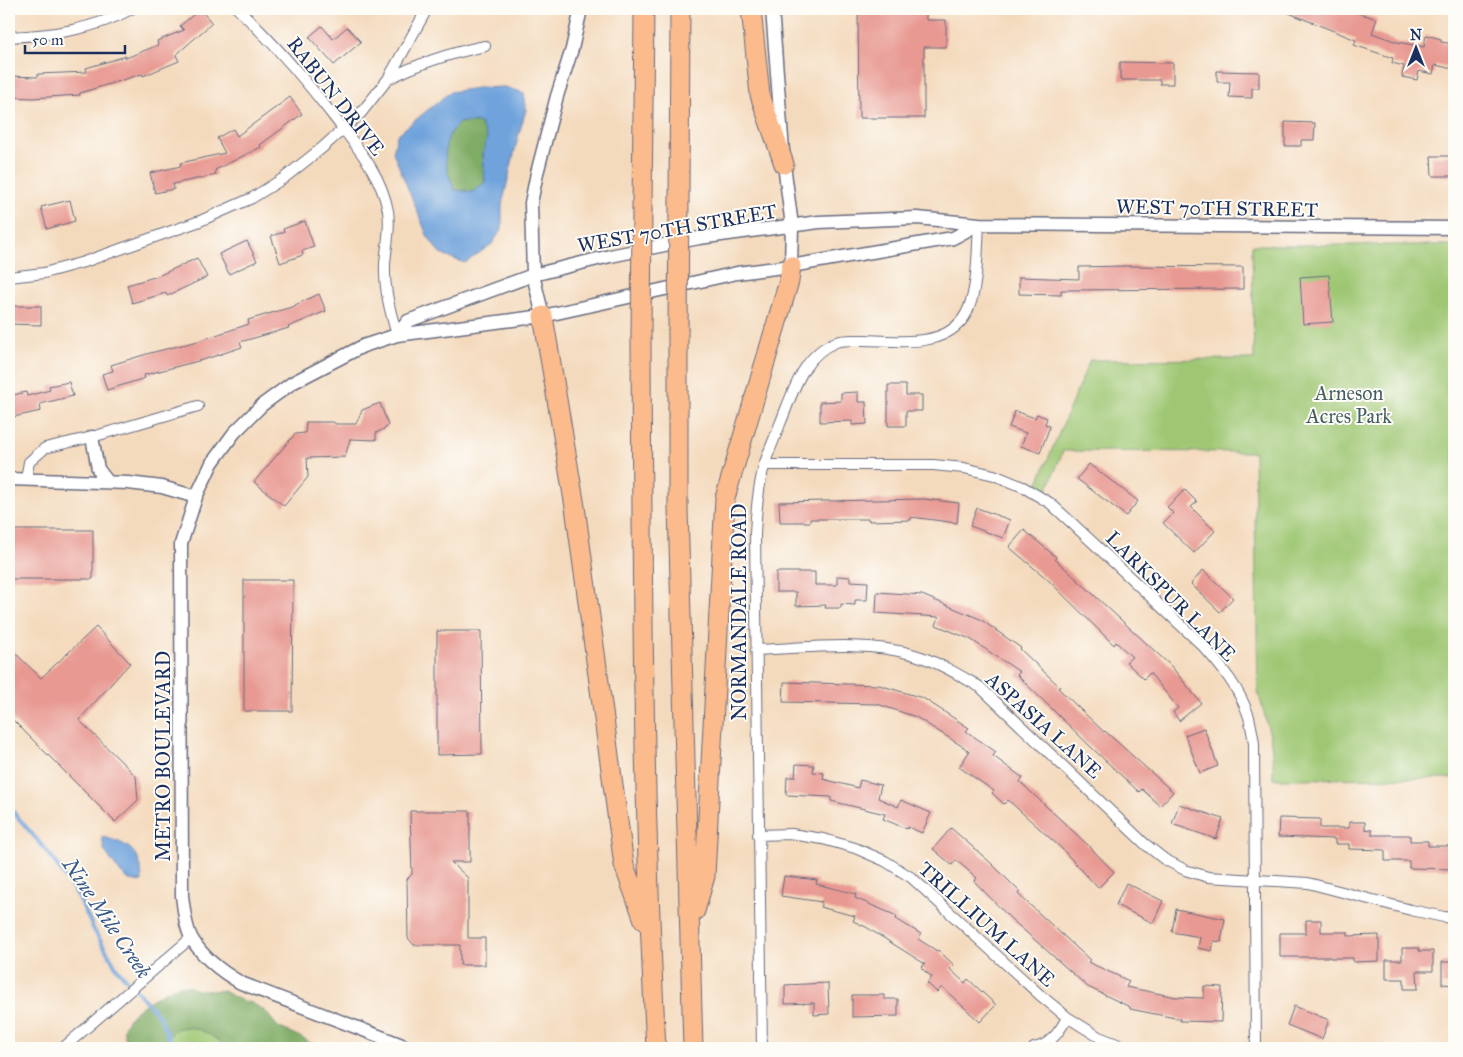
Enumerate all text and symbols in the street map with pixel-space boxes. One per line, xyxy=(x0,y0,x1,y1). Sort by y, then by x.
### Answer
scale bar xyxy=(25,22,125,54)
north arrow xyxy=(1390,22,1440,72)
text: N xyxy=(1410,27,1422,44)
text: 50 m xyxy=(32,31,64,49)
street label: RABUN DRIVE xyxy=(282,32,390,160)
street label: WEST 70TH STREET xyxy=(1116,194,1319,222)
street label: WEST 70TH STREET xyxy=(575,199,779,257)
park label: Arneson Acres Park xyxy=(1305,381,1392,428)
street label: NORMANDALE ROAD xyxy=(727,503,751,721)
street label: LARKSPUR LANE xyxy=(1101,526,1241,666)
street label: METRO BOULEVARD xyxy=(151,651,175,861)
street label: ASPASIA LANE xyxy=(980,666,1107,783)
water label: Nine Mile Creek xyxy=(57,852,157,984)
street label: TRILLIUM LANE xyxy=(914,856,1060,992)

